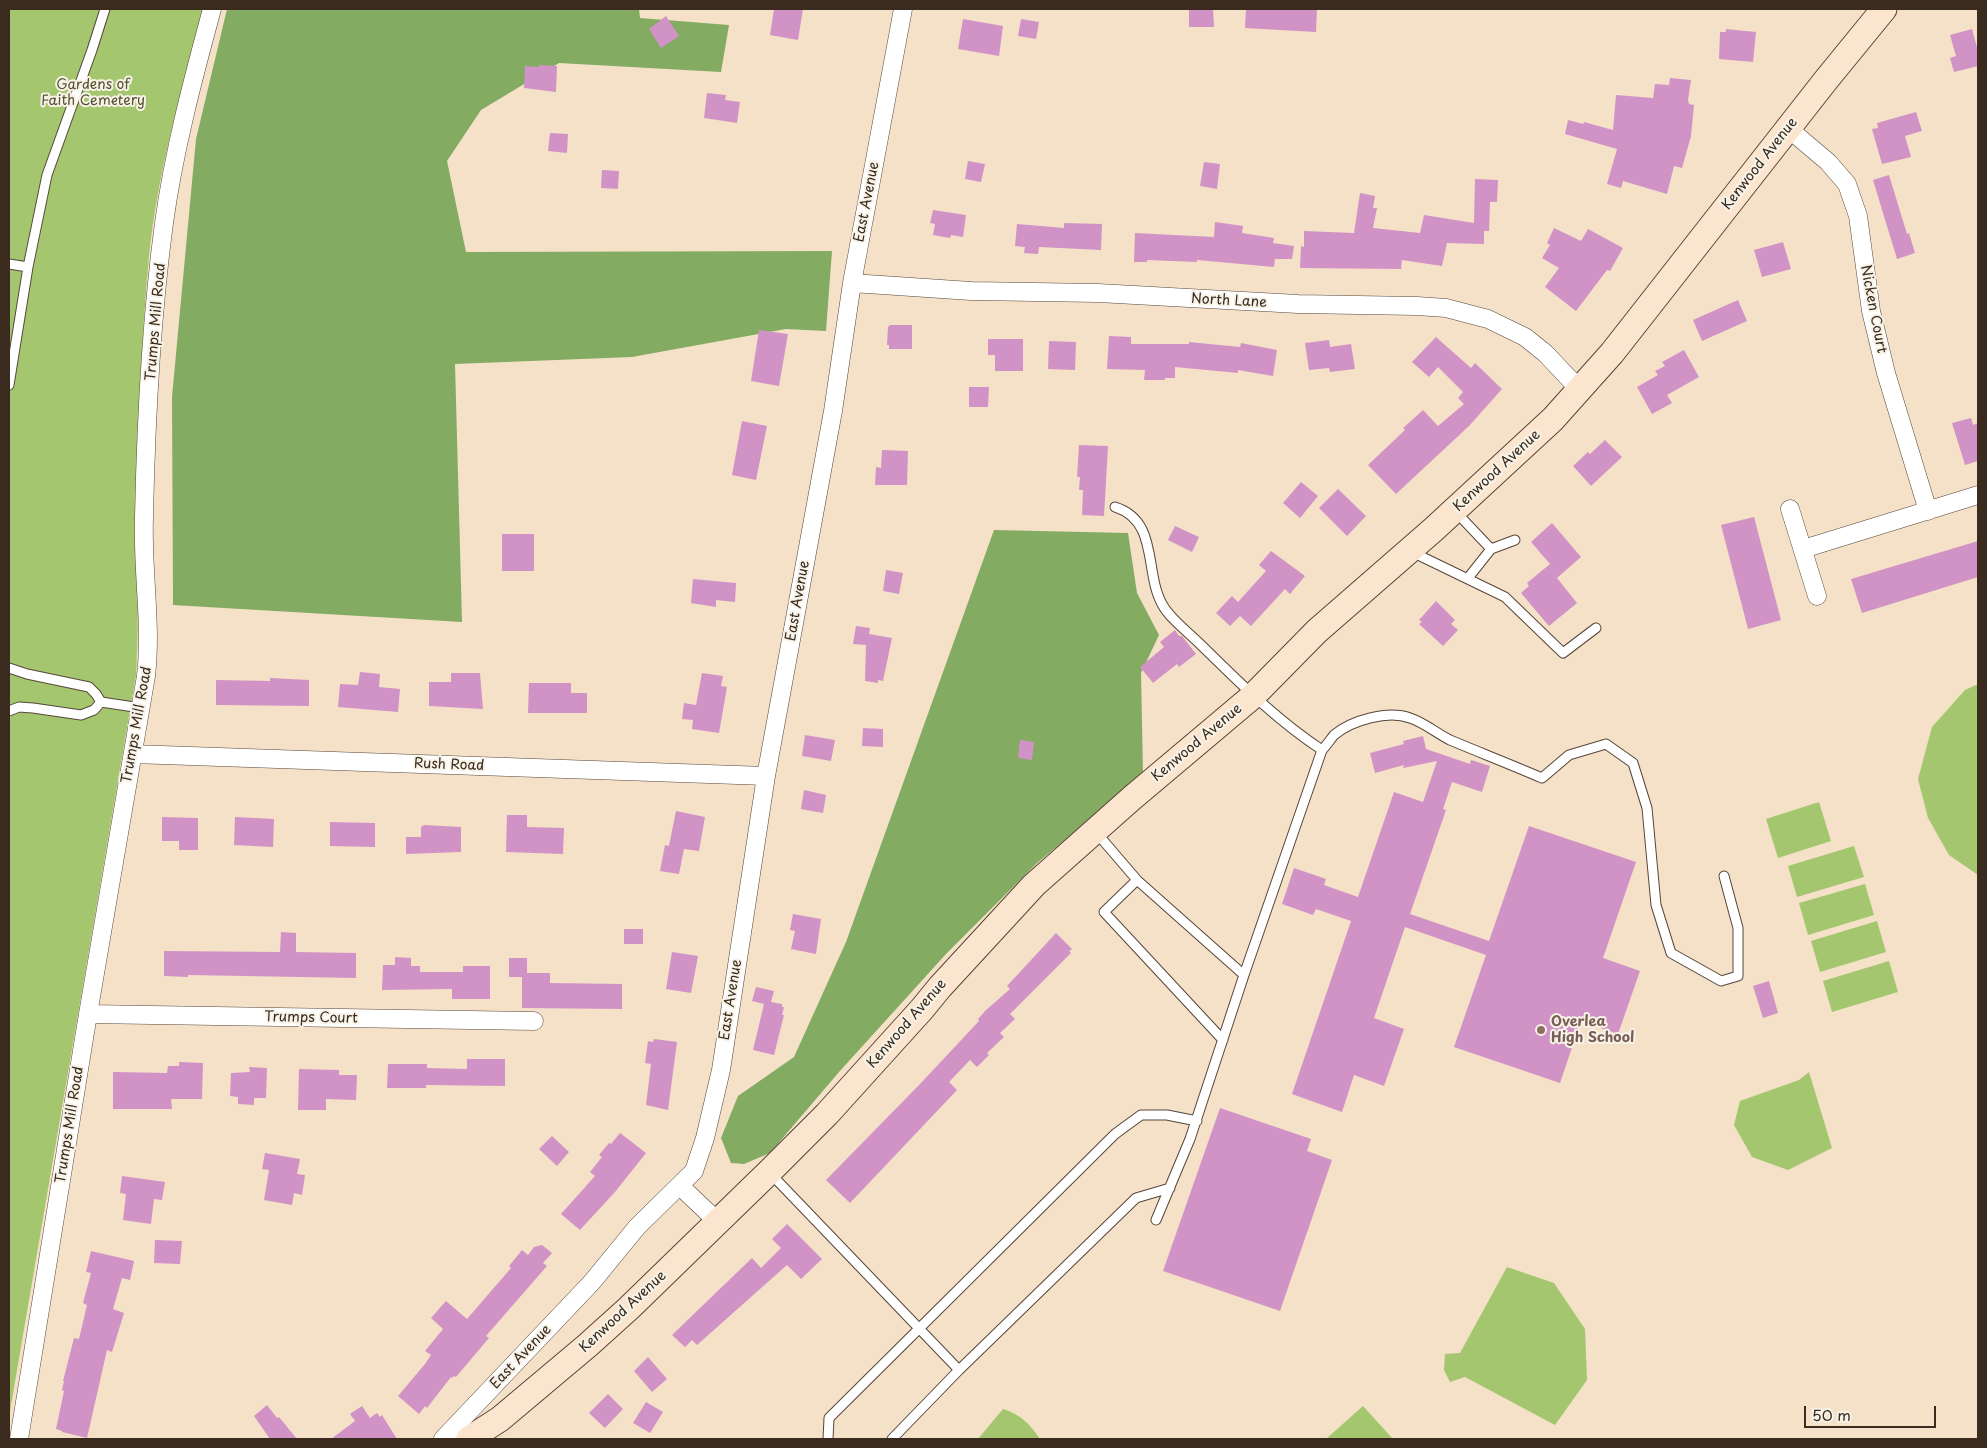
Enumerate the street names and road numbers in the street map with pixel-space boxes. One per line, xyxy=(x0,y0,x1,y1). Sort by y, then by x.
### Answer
street label: Kenwood Avenue xyxy=(1719,114,1801,214)
street label: East Avenue xyxy=(851,160,883,244)
street label: Trumps Mill Road xyxy=(142,262,170,382)
street label: Nicken Court xyxy=(1856,263,1890,355)
street label: North Lane xyxy=(1191,291,1267,311)
street label: Kenwood Avenue xyxy=(1450,426,1544,516)
street label: East Avenue xyxy=(783,559,813,643)
street label: Trumps Mill Road xyxy=(118,665,156,785)
street label: Kenwood Avenue xyxy=(1148,700,1246,786)
street label: Rush Road xyxy=(413,755,485,775)
street label: East Avenue xyxy=(716,958,746,1042)
street label: Kenwood Avenue xyxy=(864,976,950,1072)
street label: Trumps Court xyxy=(264,1009,358,1027)
street label: Trumps Mill Road xyxy=(52,1065,88,1185)
street label: Kenwood Avenue xyxy=(576,1267,670,1357)
street label: East Avenue xyxy=(487,1321,555,1393)

